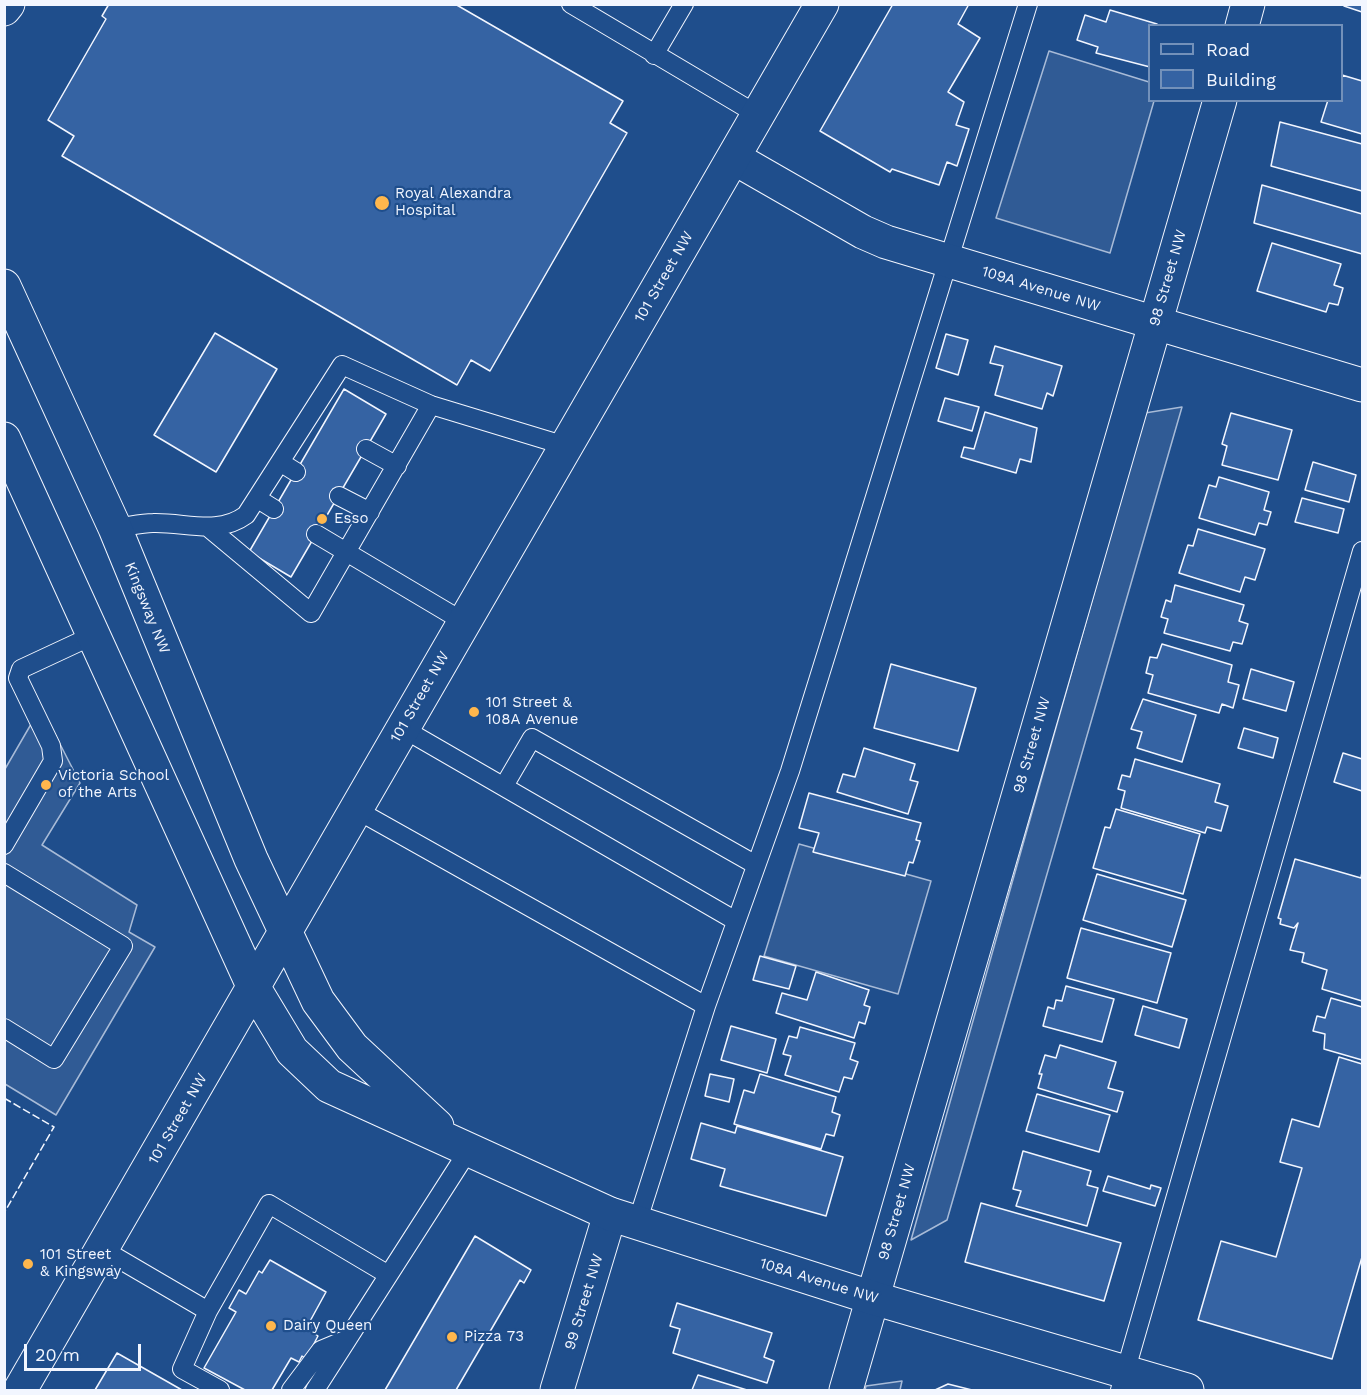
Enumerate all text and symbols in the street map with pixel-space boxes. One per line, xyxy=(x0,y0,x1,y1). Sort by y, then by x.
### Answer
legend xyxy=(1148,24,1343,102)
text: Road xyxy=(1206,39,1250,60)
text: Building xyxy=(1206,69,1276,90)
place label: Royal Alexandra Hospital xyxy=(395,185,512,220)
marker: Royal Alexandra Hospital xyxy=(373,194,391,212)
street label: 101 Street NW xyxy=(631,228,697,326)
street label: 98 Street NW xyxy=(1146,228,1190,328)
street label: 109A Avenue NW xyxy=(980,262,1102,316)
place label: Esso xyxy=(334,510,368,528)
marker: Esso xyxy=(315,512,329,526)
street label: Kingsway NW xyxy=(120,560,174,656)
street label: 101 Street NW xyxy=(387,648,453,746)
place label: 101 Street & 108A Avenue xyxy=(486,694,578,729)
street label: 98 Street NW xyxy=(1010,695,1054,795)
marker: 101 Street & 108A Avenue xyxy=(467,705,481,719)
place label: Victoria School of the Arts xyxy=(58,767,169,802)
marker: Victoria School of the Arts xyxy=(39,778,53,792)
street label: 101 Street NW xyxy=(145,1070,211,1168)
street label: 98 Street NW xyxy=(875,1162,919,1262)
place label: 101 Street & Kingsway xyxy=(40,1246,121,1281)
street label: 99 Street NW xyxy=(561,1252,607,1352)
street label: 108A Avenue NW xyxy=(758,1254,880,1308)
marker: 101 Street & Kingsway xyxy=(21,1257,35,1271)
place label: Dairy Queen xyxy=(283,1317,372,1335)
marker: Dairy Queen xyxy=(264,1319,278,1333)
place label: Pizza 73 xyxy=(464,1328,524,1346)
marker: Pizza 73 xyxy=(445,1330,459,1344)
scale bar xyxy=(27,1332,144,1370)
text: 20 m xyxy=(35,1344,80,1365)

